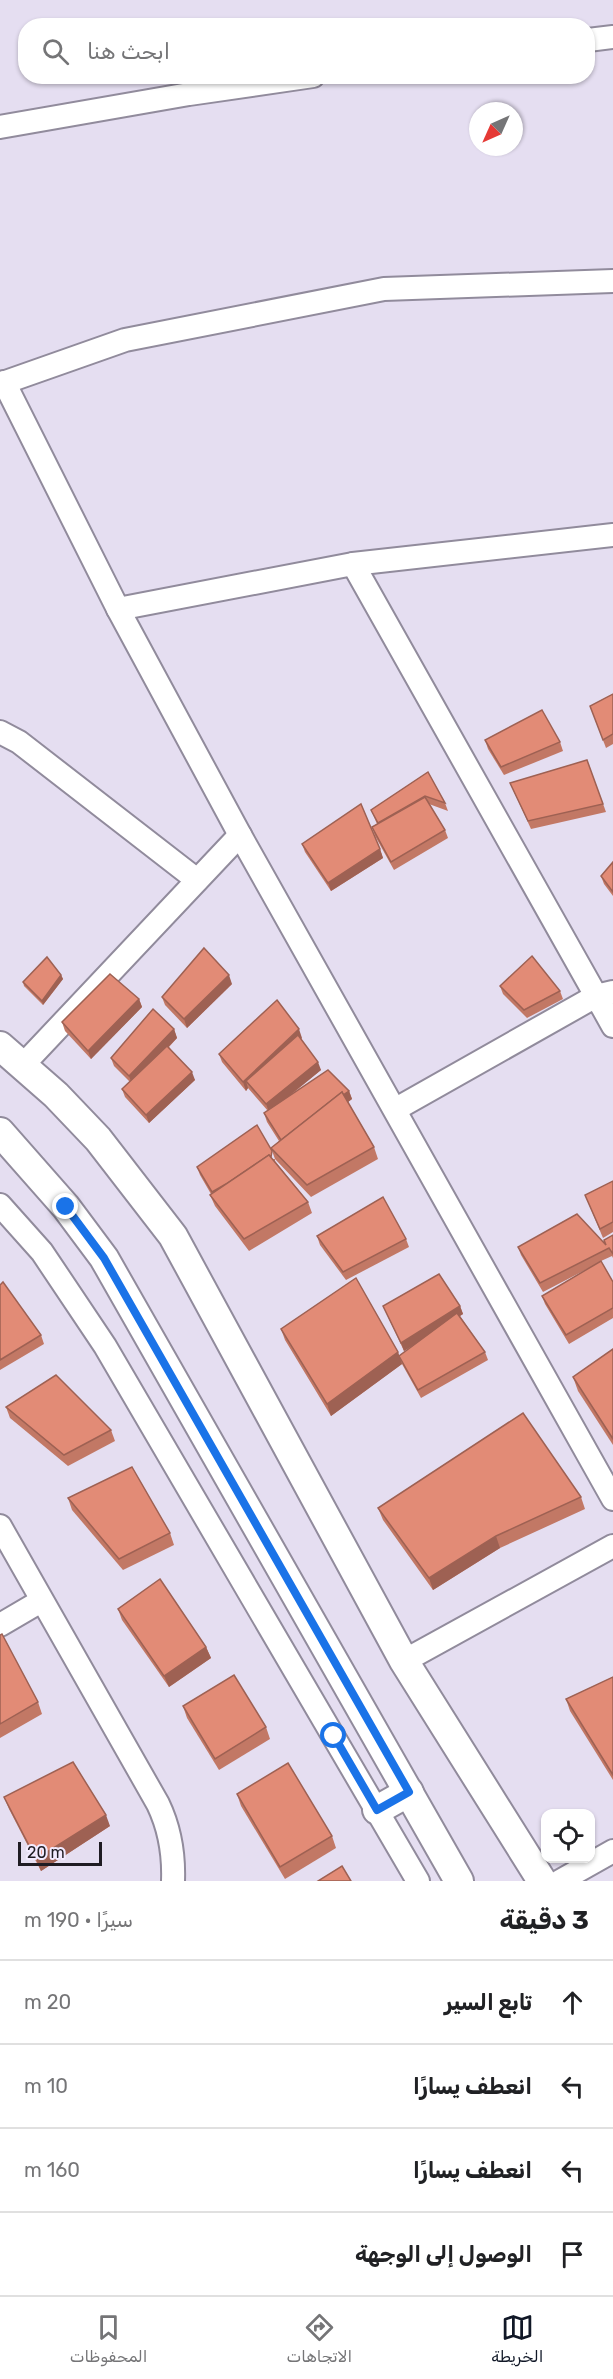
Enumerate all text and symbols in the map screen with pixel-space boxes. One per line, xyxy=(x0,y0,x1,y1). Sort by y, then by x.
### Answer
search box xyxy=(18,18,595,84)
icon: search xyxy=(39,35,72,68)
text: ابحث هنا xyxy=(87,38,170,65)
north arrow xyxy=(469,102,523,156)
route end xyxy=(52,1193,78,1219)
route start xyxy=(320,1722,346,1748)
map controls xyxy=(541,1809,595,1863)
button: locate xyxy=(541,1809,595,1863)
scale bar xyxy=(18,1839,102,1866)
text: 20 m xyxy=(27,1843,65,1862)
text: 3 دقيقة xyxy=(500,1905,589,1936)
text: سيرًا · 190 m xyxy=(24,1908,133,1932)
icon: ahead xyxy=(556,1986,589,2019)
text: تابع السير xyxy=(444,1989,532,2016)
text: 20 m xyxy=(24,1990,71,2014)
icon: left xyxy=(556,2070,589,2103)
text: انعطف يسارًا xyxy=(413,2073,532,2100)
text: 10 m xyxy=(24,2074,68,2098)
icon: left xyxy=(556,2154,589,2187)
text: انعطف يسارًا xyxy=(413,2157,532,2184)
text: 160 m xyxy=(24,2158,80,2182)
icon: arrive xyxy=(556,2238,589,2271)
text: الوصول إلى الوجهة xyxy=(355,2241,532,2268)
tab: المحفوظات xyxy=(70,2311,147,2366)
tab: الاتجاهات xyxy=(287,2311,352,2366)
tab: الخريطة xyxy=(491,2311,543,2366)

